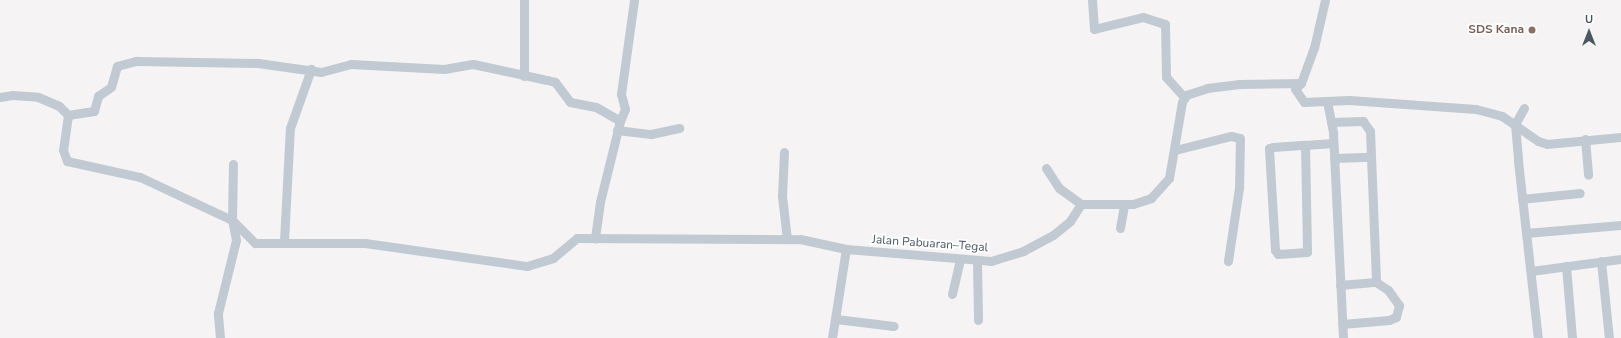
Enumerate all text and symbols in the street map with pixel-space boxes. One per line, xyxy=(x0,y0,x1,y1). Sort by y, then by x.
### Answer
north arrow xyxy=(1569,12,1609,52)
text: U xyxy=(1585,12,1593,27)
place label: SDS Kana xyxy=(1468,23,1524,37)
marker: SDS Kana xyxy=(1527,25,1537,35)
street label: Jalan Pabuaran–Tegal xyxy=(871,233,989,255)

